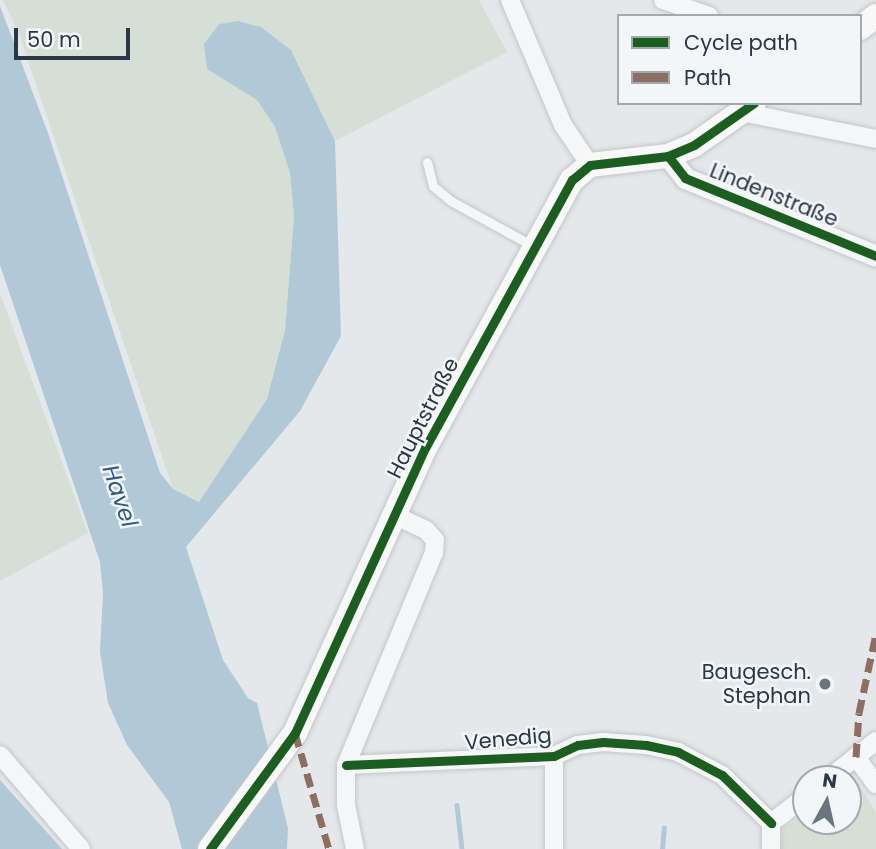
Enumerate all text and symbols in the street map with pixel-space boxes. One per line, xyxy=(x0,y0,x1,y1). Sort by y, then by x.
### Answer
scale bar xyxy=(18,14,133,58)
legend xyxy=(617,14,862,105)
text: 50 m xyxy=(27,25,81,54)
text: Cycle path xyxy=(684,28,798,57)
text: Path xyxy=(684,63,731,92)
street label: Lindenstraße xyxy=(706,158,842,232)
street label: Hauptstraße xyxy=(382,353,464,483)
water label: Havel xyxy=(96,461,144,531)
place label: Baugesch. Stephan xyxy=(702,659,811,709)
marker: Baugesch. Stephan xyxy=(817,676,833,692)
street label: Venedig xyxy=(463,723,553,755)
north arrow xyxy=(792,765,862,835)
text: N xyxy=(821,766,839,795)

